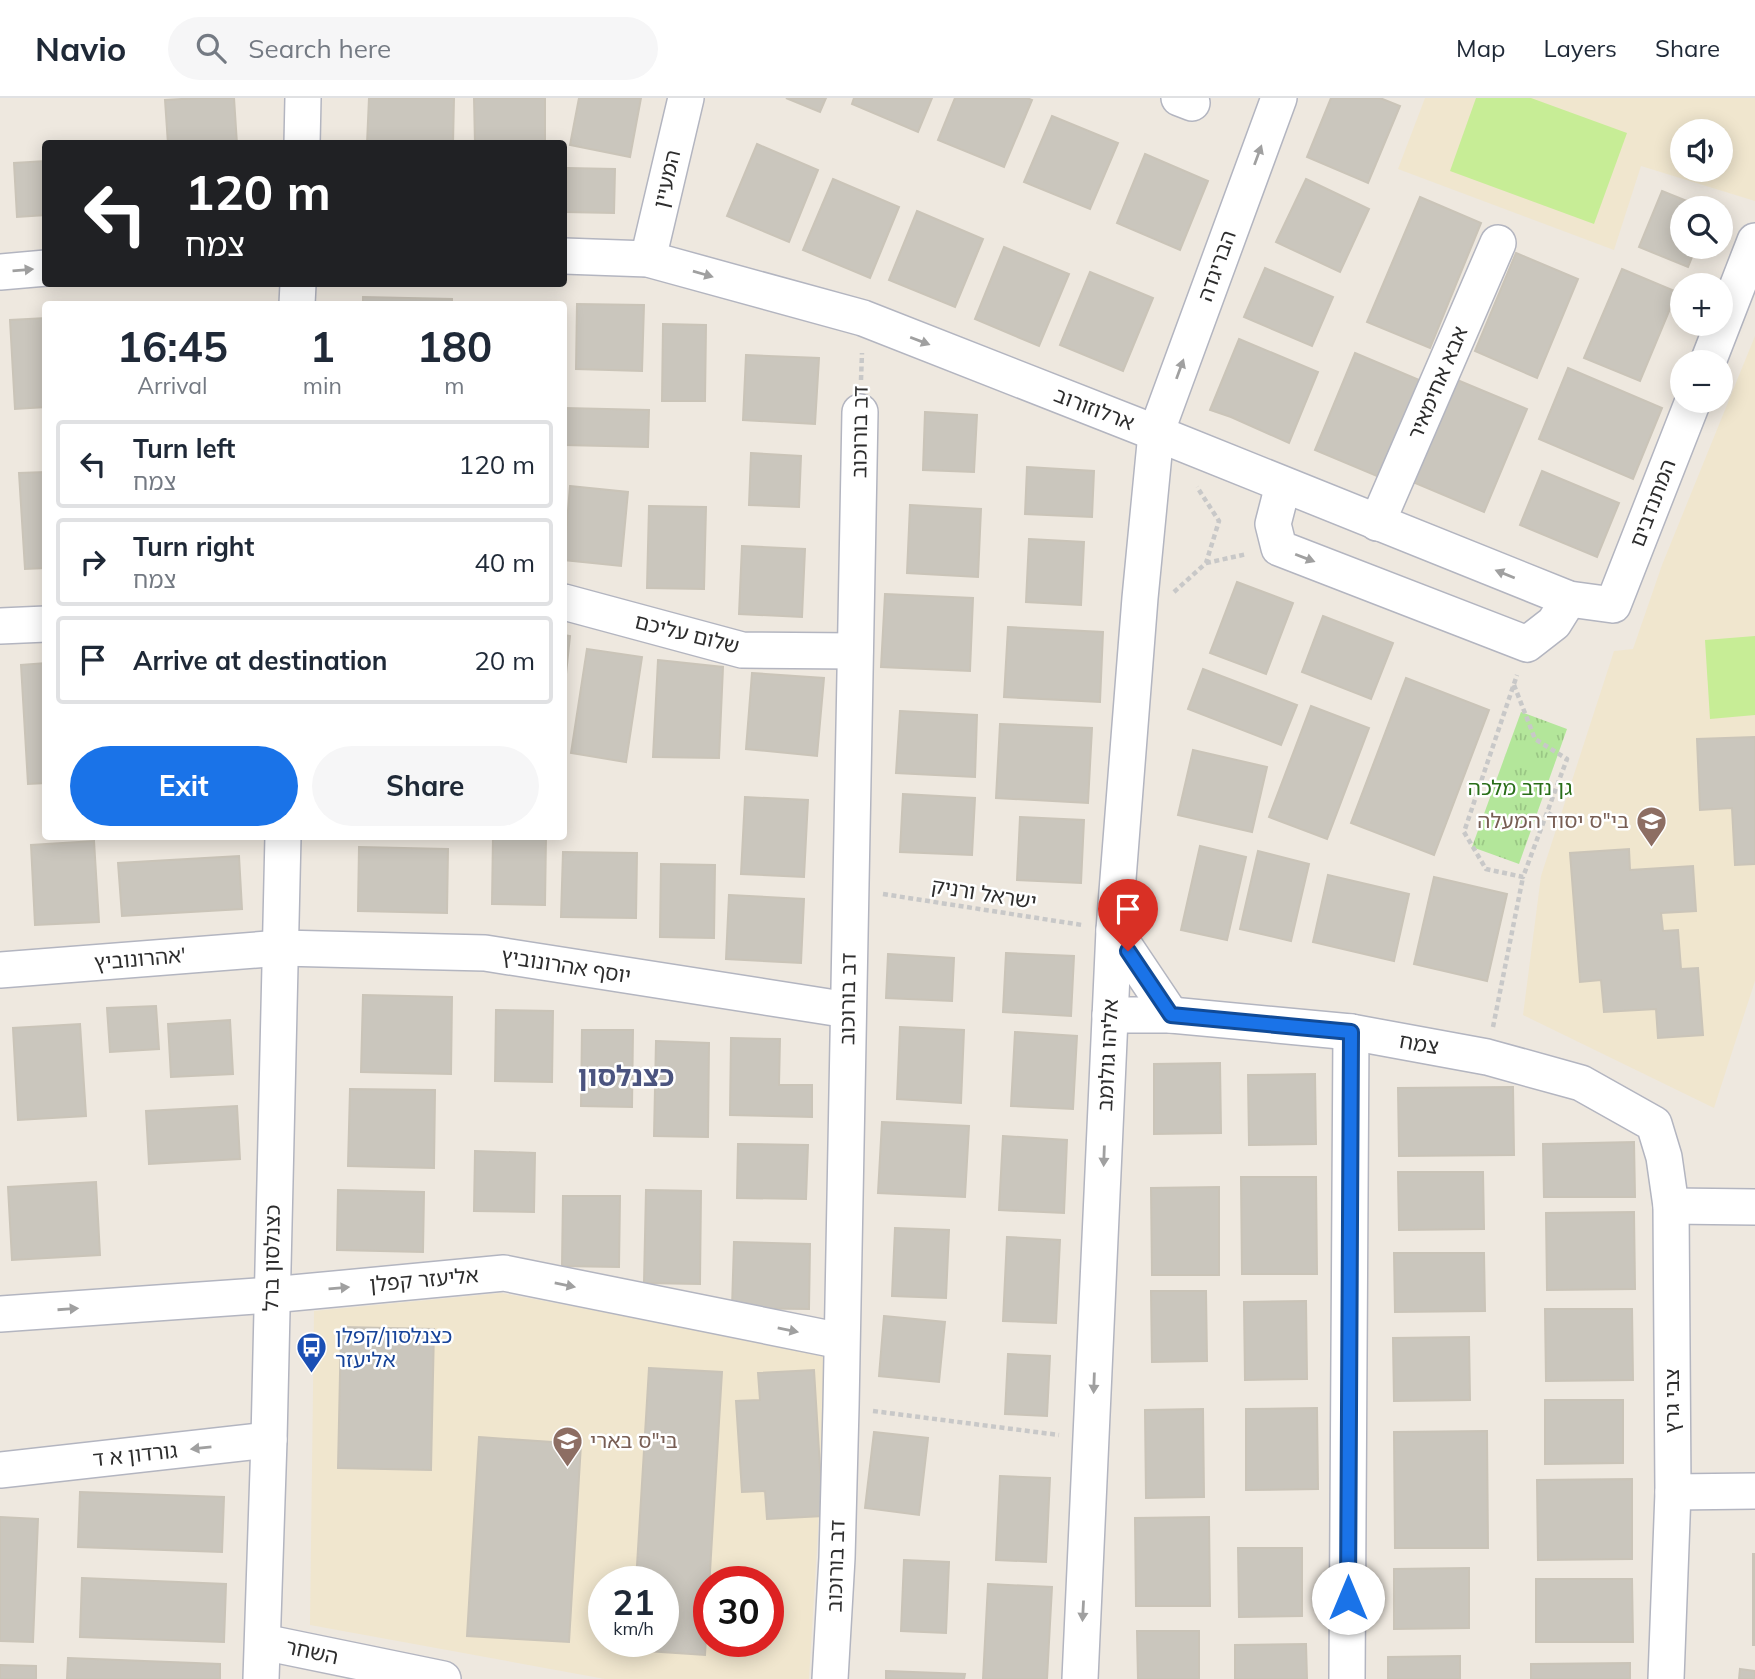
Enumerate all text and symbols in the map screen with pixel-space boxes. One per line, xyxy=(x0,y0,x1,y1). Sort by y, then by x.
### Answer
search box xyxy=(168,17,658,80)
text: Navio xyxy=(35,28,126,69)
icon: search xyxy=(192,29,230,67)
text: Search here xyxy=(248,32,391,65)
text: Map xyxy=(1456,33,1505,63)
text: Layers xyxy=(1543,33,1617,63)
text: Share xyxy=(1655,33,1720,63)
map controls xyxy=(1670,119,1733,413)
button: sound xyxy=(1670,119,1733,182)
one-way arrow xyxy=(1252,145,1263,166)
street label: המעיין xyxy=(647,147,685,210)
text: 120 m xyxy=(185,161,331,222)
icon: left xyxy=(70,168,161,259)
button: search xyxy=(1670,196,1733,259)
text: צמח xyxy=(185,224,245,264)
street label: הבריגדה xyxy=(1191,227,1241,305)
one-way arrow xyxy=(12,264,34,275)
one-way arrow xyxy=(692,269,714,280)
button: + xyxy=(1670,273,1733,336)
text: 16:45 xyxy=(117,320,228,373)
text: 1 xyxy=(310,320,335,373)
text: 180 xyxy=(417,320,492,373)
street label: אבא אחימאיר xyxy=(1402,322,1473,443)
one-way arrow xyxy=(910,336,931,347)
button: − xyxy=(1670,350,1733,413)
one-way arrow xyxy=(1175,359,1186,380)
text: Arrival xyxy=(137,371,208,400)
text: min xyxy=(303,371,342,400)
text: m xyxy=(444,371,465,400)
street label: ארלוזורוב xyxy=(1051,381,1138,435)
street label: דב בורוכוב xyxy=(845,386,873,478)
text: Turn left xyxy=(133,432,235,465)
icon: left xyxy=(74,445,112,483)
text: 120 m xyxy=(459,448,535,481)
street label: המתנדבים xyxy=(1623,455,1681,550)
text: צמח xyxy=(133,467,176,496)
text: Turn right xyxy=(133,530,254,563)
icon: right xyxy=(74,543,112,581)
text: 40 m xyxy=(474,546,535,579)
one-way arrow xyxy=(1295,553,1316,564)
text: צמח xyxy=(133,565,176,594)
one-way arrow xyxy=(1495,568,1516,579)
street label: שלום עליכם xyxy=(632,607,742,659)
icon: arrive xyxy=(74,641,112,679)
text: Arrive at destination xyxy=(133,644,388,677)
text: 20 m xyxy=(474,644,535,677)
button: Exit xyxy=(70,746,298,826)
button: Share xyxy=(312,746,539,826)
park label: גן נדב מלכה xyxy=(1468,774,1572,800)
school or university icon: בי"ס יסוד המעלה xyxy=(1635,804,1669,848)
place label: בי"ס יסוד המעלה xyxy=(1477,807,1629,833)
street label: ישראל ורניק xyxy=(930,872,1039,914)
pin xyxy=(1098,879,1158,951)
icon: arrive xyxy=(1109,890,1147,928)
street label: אהרונוביץ' xyxy=(93,941,187,975)
street label: יוסף אהרונוביץ xyxy=(499,942,633,988)
street label: דב בורוכוב xyxy=(833,953,861,1045)
street label: אליהו גולומב xyxy=(1091,998,1123,1112)
street label: צמח xyxy=(1397,1027,1441,1059)
district label: כצנלסון xyxy=(578,1058,674,1093)
one-way arrow xyxy=(1098,1145,1109,1167)
street label: כצנלסון ברל xyxy=(257,1204,285,1312)
street label: אליעזר קפלן xyxy=(368,1261,480,1297)
one-way arrow xyxy=(554,1280,576,1291)
one-way arrow xyxy=(328,1282,350,1293)
one-way arrow xyxy=(57,1303,79,1314)
place label: כצנלסון/קפלן אליעזר xyxy=(335,1322,452,1372)
one-way arrow xyxy=(777,1325,799,1336)
bus stop icon: כצנלסון/קפלן אליעזר xyxy=(295,1331,329,1375)
street label: צבי גרץ xyxy=(1658,1369,1684,1433)
one-way arrow xyxy=(1088,1373,1099,1395)
school or university icon: בי"ס בארי xyxy=(550,1424,584,1468)
place label: בי"ס בארי xyxy=(590,1427,678,1453)
street label: גורדון א ד xyxy=(91,1437,179,1471)
one-way arrow xyxy=(190,1442,212,1453)
street label: דב בורוכוב xyxy=(820,1519,850,1613)
position arrow xyxy=(1311,1561,1385,1635)
speed limit sign: 30 xyxy=(693,1566,784,1657)
text: 21 xyxy=(612,1580,655,1624)
one-way arrow xyxy=(1077,1600,1088,1622)
text: km/h xyxy=(613,1617,654,1640)
street label: השחר xyxy=(283,1633,341,1669)

